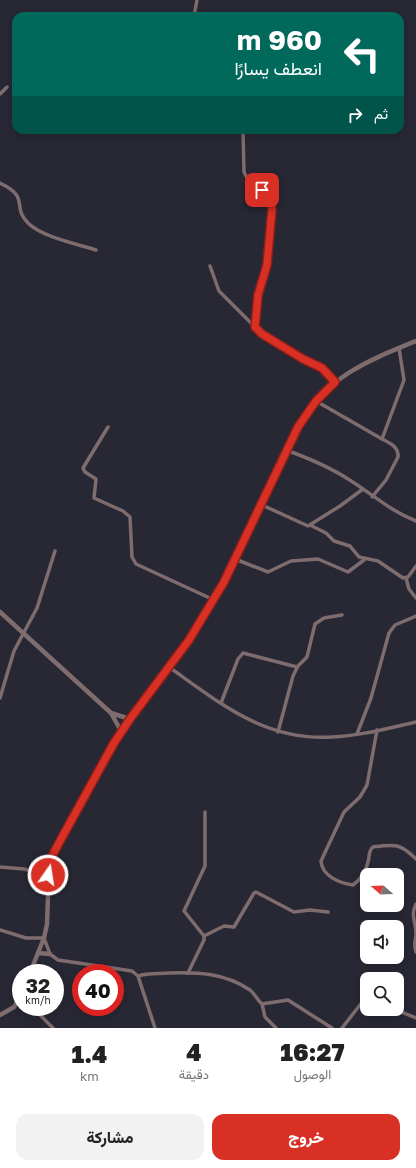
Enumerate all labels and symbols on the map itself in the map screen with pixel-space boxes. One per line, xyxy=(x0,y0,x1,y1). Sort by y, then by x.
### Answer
pin xyxy=(245,173,279,207)
position arrow xyxy=(27,854,69,896)
north arrow xyxy=(360,868,404,912)
speed limit sign: 40 xyxy=(72,964,124,1016)

